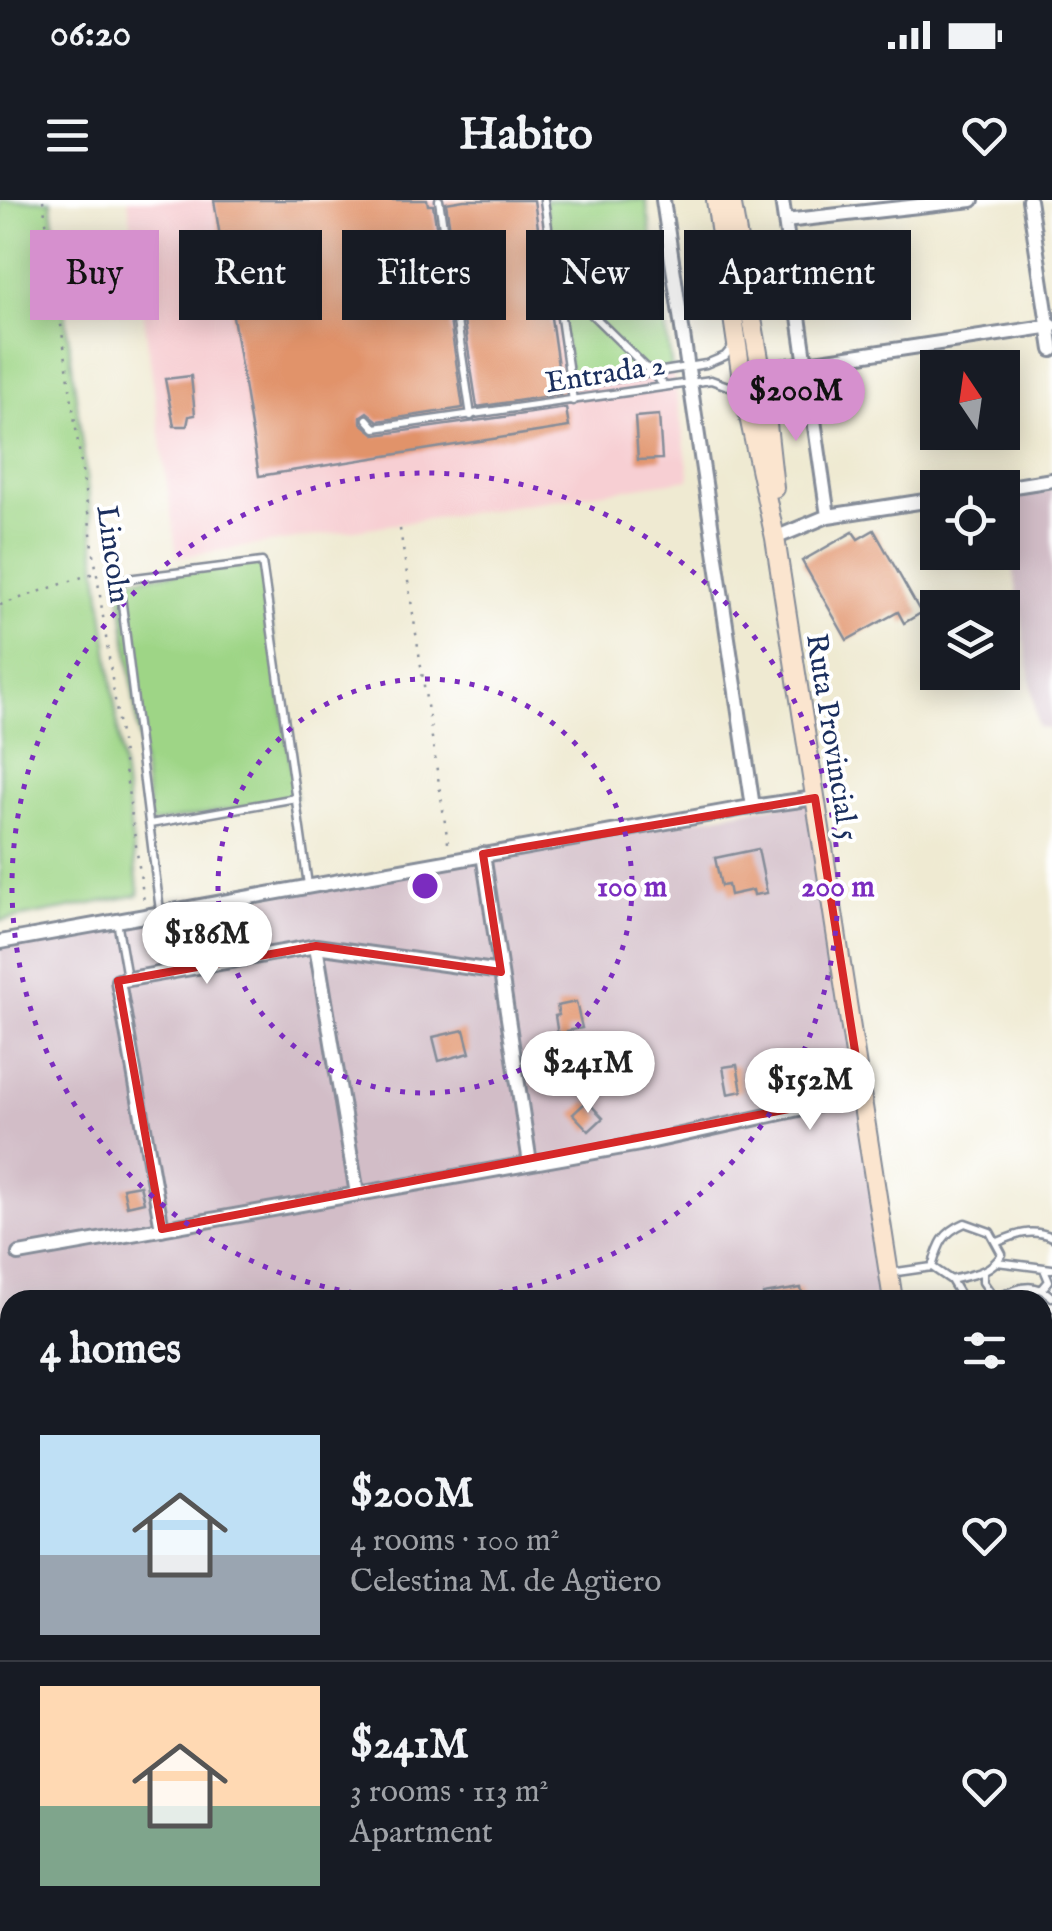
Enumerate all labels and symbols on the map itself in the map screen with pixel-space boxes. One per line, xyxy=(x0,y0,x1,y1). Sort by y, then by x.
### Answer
street label: Entrada 2 xyxy=(543,347,668,403)
north arrow xyxy=(920,350,1020,450)
pin: $200M xyxy=(726,359,866,444)
street label: Lincoln xyxy=(86,503,138,606)
street label: Ruta Provincial 5 xyxy=(796,631,866,844)
centre of rings xyxy=(407,868,443,904)
text: 100 m xyxy=(597,869,667,907)
text: 200 m xyxy=(801,869,875,907)
pin: $186M xyxy=(137,902,277,987)
pin: $241M xyxy=(518,1031,658,1116)
pin: $152M xyxy=(740,1048,880,1133)

